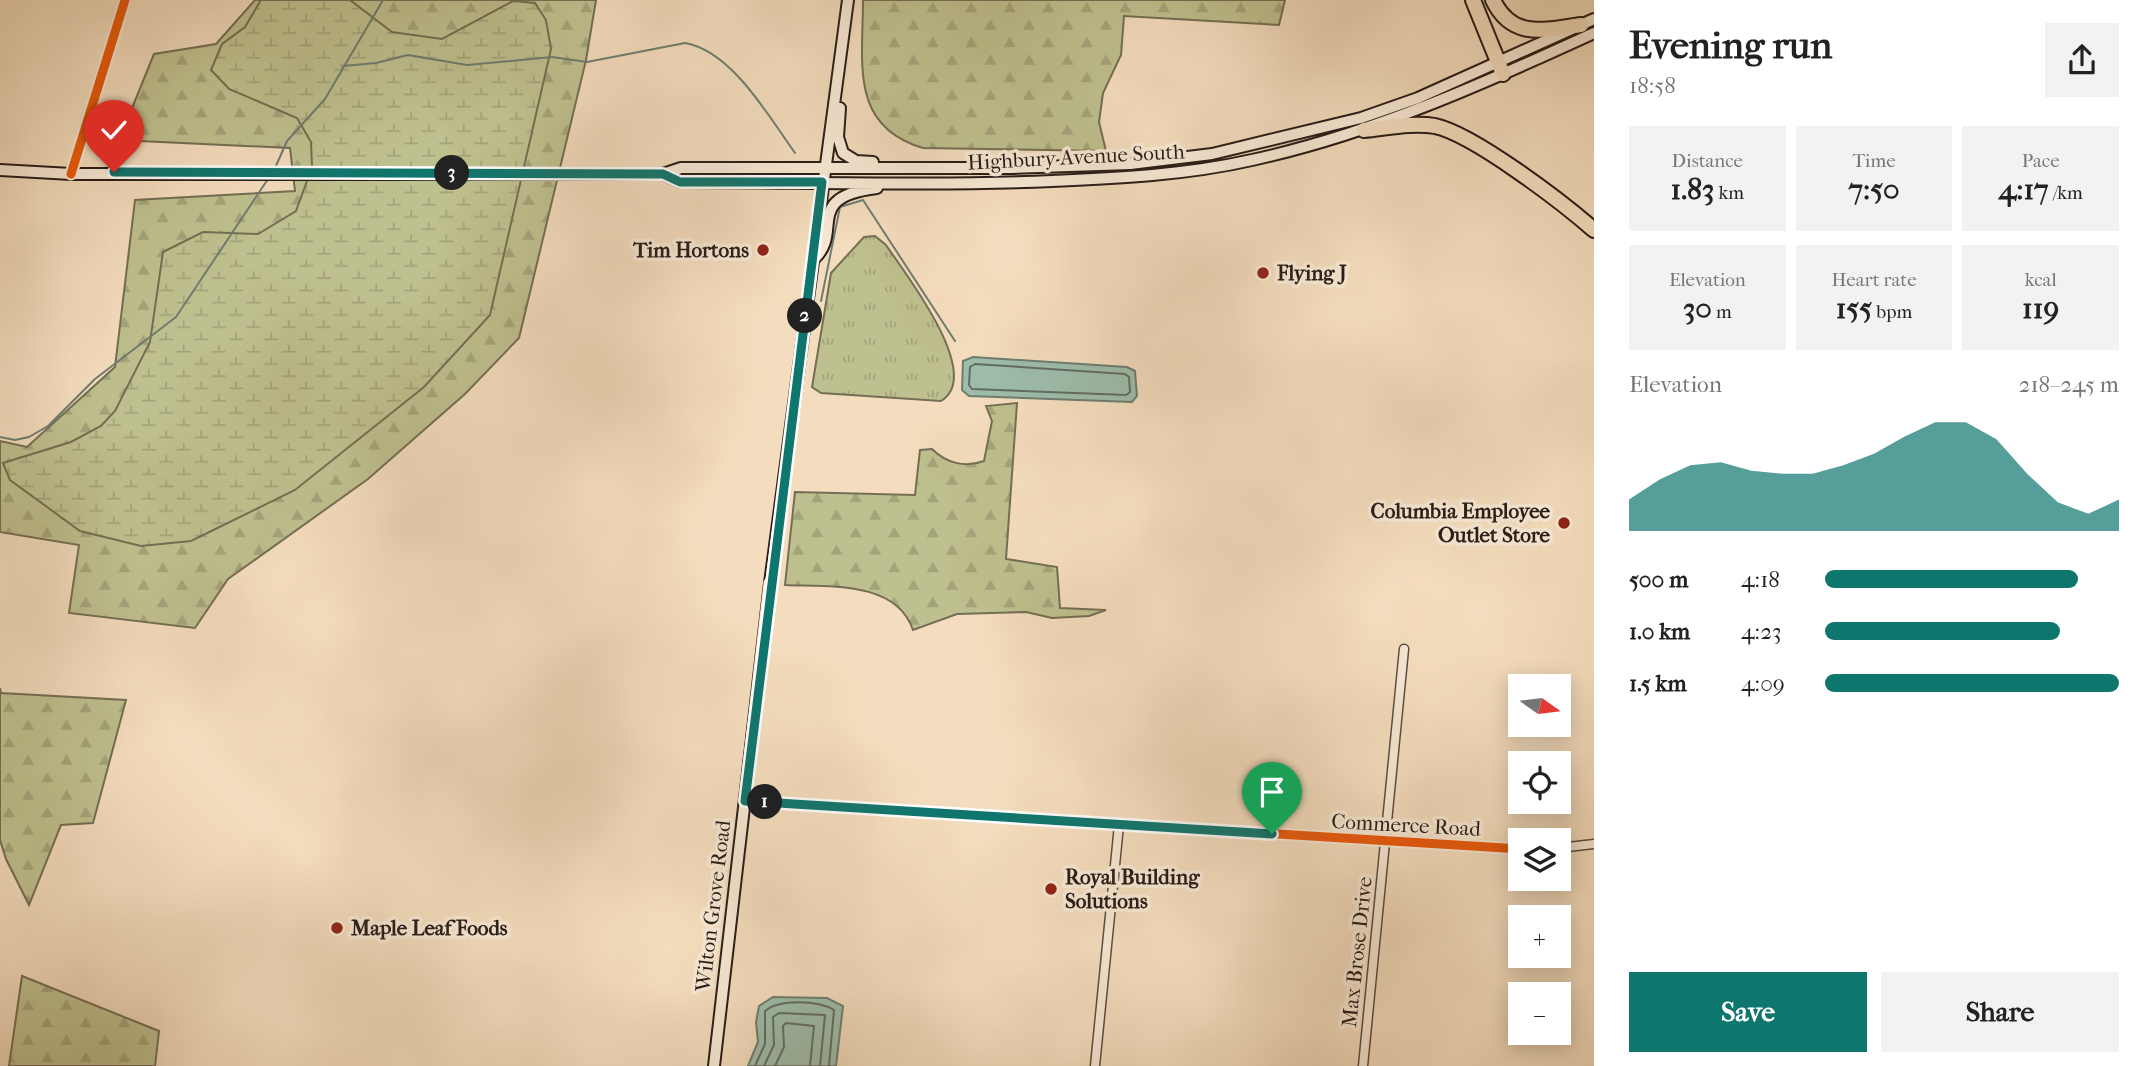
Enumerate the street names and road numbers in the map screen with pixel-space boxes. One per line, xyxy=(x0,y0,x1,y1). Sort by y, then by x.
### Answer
street label: Highbury Avenue South xyxy=(967,139,1186,175)
street label: Commerce Road xyxy=(1331,809,1482,841)
street label: Wilton Grove Road xyxy=(690,818,736,994)
street label: Max Brose Drive xyxy=(1337,875,1377,1029)

